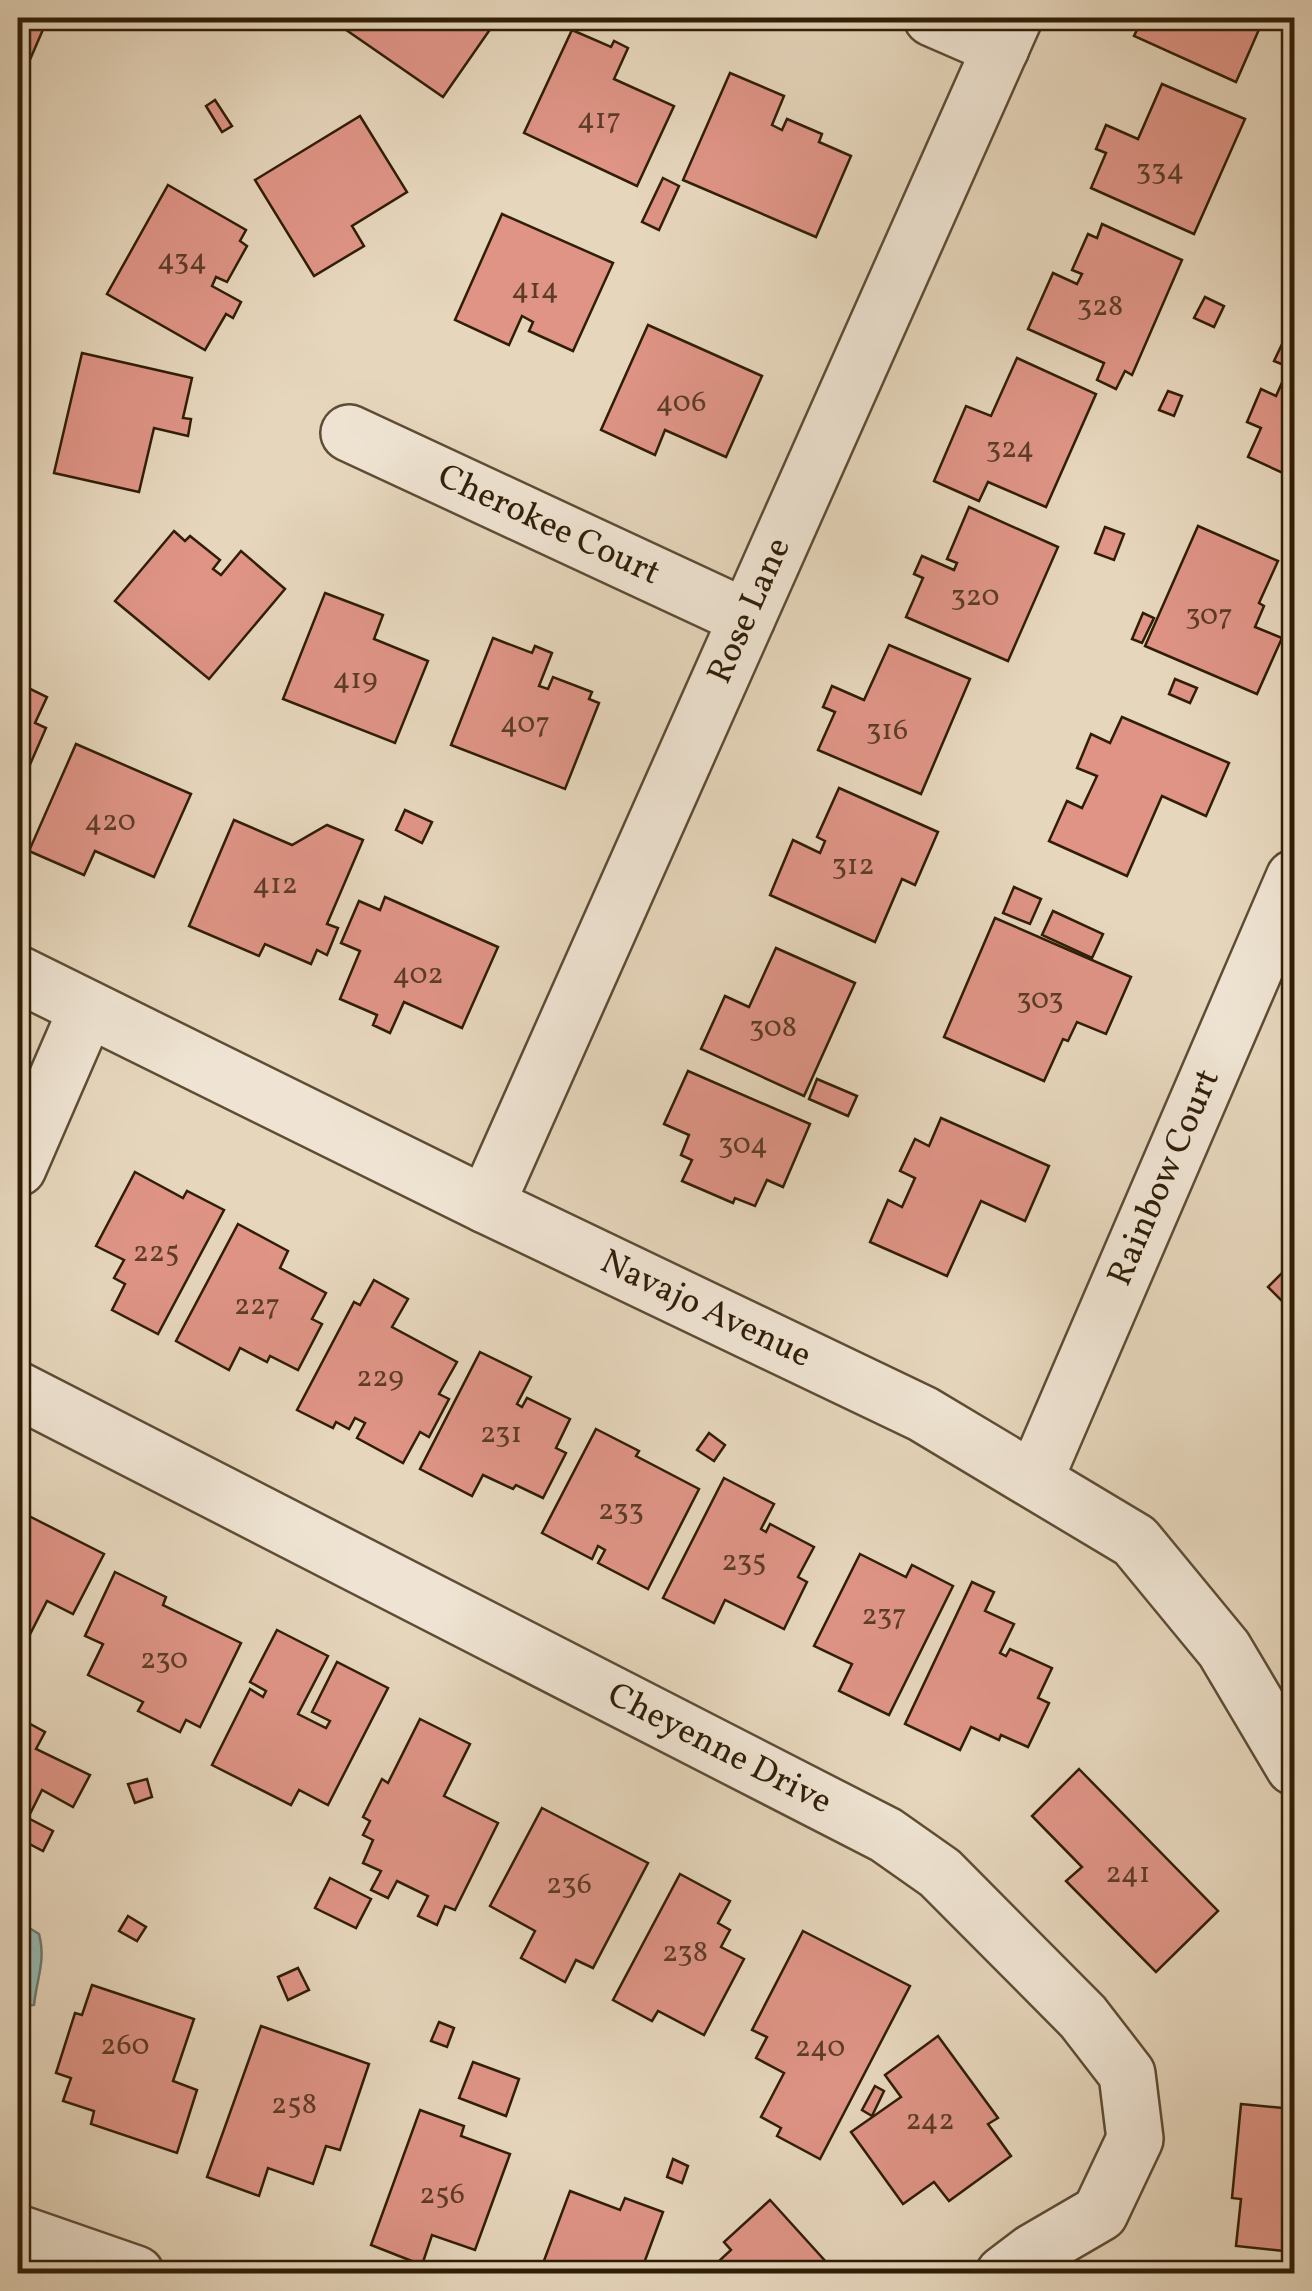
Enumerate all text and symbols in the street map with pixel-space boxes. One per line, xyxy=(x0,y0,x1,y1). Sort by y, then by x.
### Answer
house number: 417 xyxy=(577,99,621,141)
house number: 334 xyxy=(1136,150,1184,192)
house number: 434 xyxy=(157,240,207,282)
house number: 414 xyxy=(511,269,559,311)
house number: 328 xyxy=(1077,286,1123,328)
house number: 406 xyxy=(656,382,706,424)
house number: 324 xyxy=(986,428,1034,470)
street label: Cherokee Court xyxy=(429,453,668,598)
street label: Rose Lane xyxy=(697,531,804,692)
house number: 320 xyxy=(950,576,1000,618)
house number: 307 xyxy=(1185,595,1233,637)
house number: 419 xyxy=(332,659,378,701)
house number: 407 xyxy=(500,703,550,745)
house number: 316 xyxy=(866,710,908,752)
house number: 420 xyxy=(84,801,136,843)
house number: 312 xyxy=(831,845,875,887)
house number: 412 xyxy=(252,864,298,906)
house number: 402 xyxy=(392,954,444,996)
house number: 303 xyxy=(1016,979,1064,1021)
house number: 308 xyxy=(749,1007,797,1049)
street label: Rainbow Court xyxy=(1097,1062,1233,1294)
house number: 304 xyxy=(718,1124,768,1166)
house number: 225 xyxy=(133,1232,179,1274)
street label: Navajo Avenue xyxy=(592,1239,819,1381)
house number: 227 xyxy=(234,1285,280,1327)
house number: 229 xyxy=(356,1357,404,1399)
house number: 231 xyxy=(480,1413,522,1455)
house number: 233 xyxy=(598,1490,644,1532)
house number: 235 xyxy=(721,1541,767,1583)
house number: 237 xyxy=(861,1595,907,1637)
house number: 230 xyxy=(140,1639,188,1681)
street label: Cheyenne Drive xyxy=(599,1672,840,1827)
house number: 241 xyxy=(1106,1853,1150,1895)
house number: 236 xyxy=(546,1864,592,1906)
house number: 238 xyxy=(662,1932,708,1974)
house number: 260 xyxy=(100,2025,150,2067)
house number: 240 xyxy=(795,2027,845,2069)
house number: 258 xyxy=(271,2084,317,2126)
house number: 242 xyxy=(905,2100,955,2142)
house number: 256 xyxy=(419,2174,465,2216)

